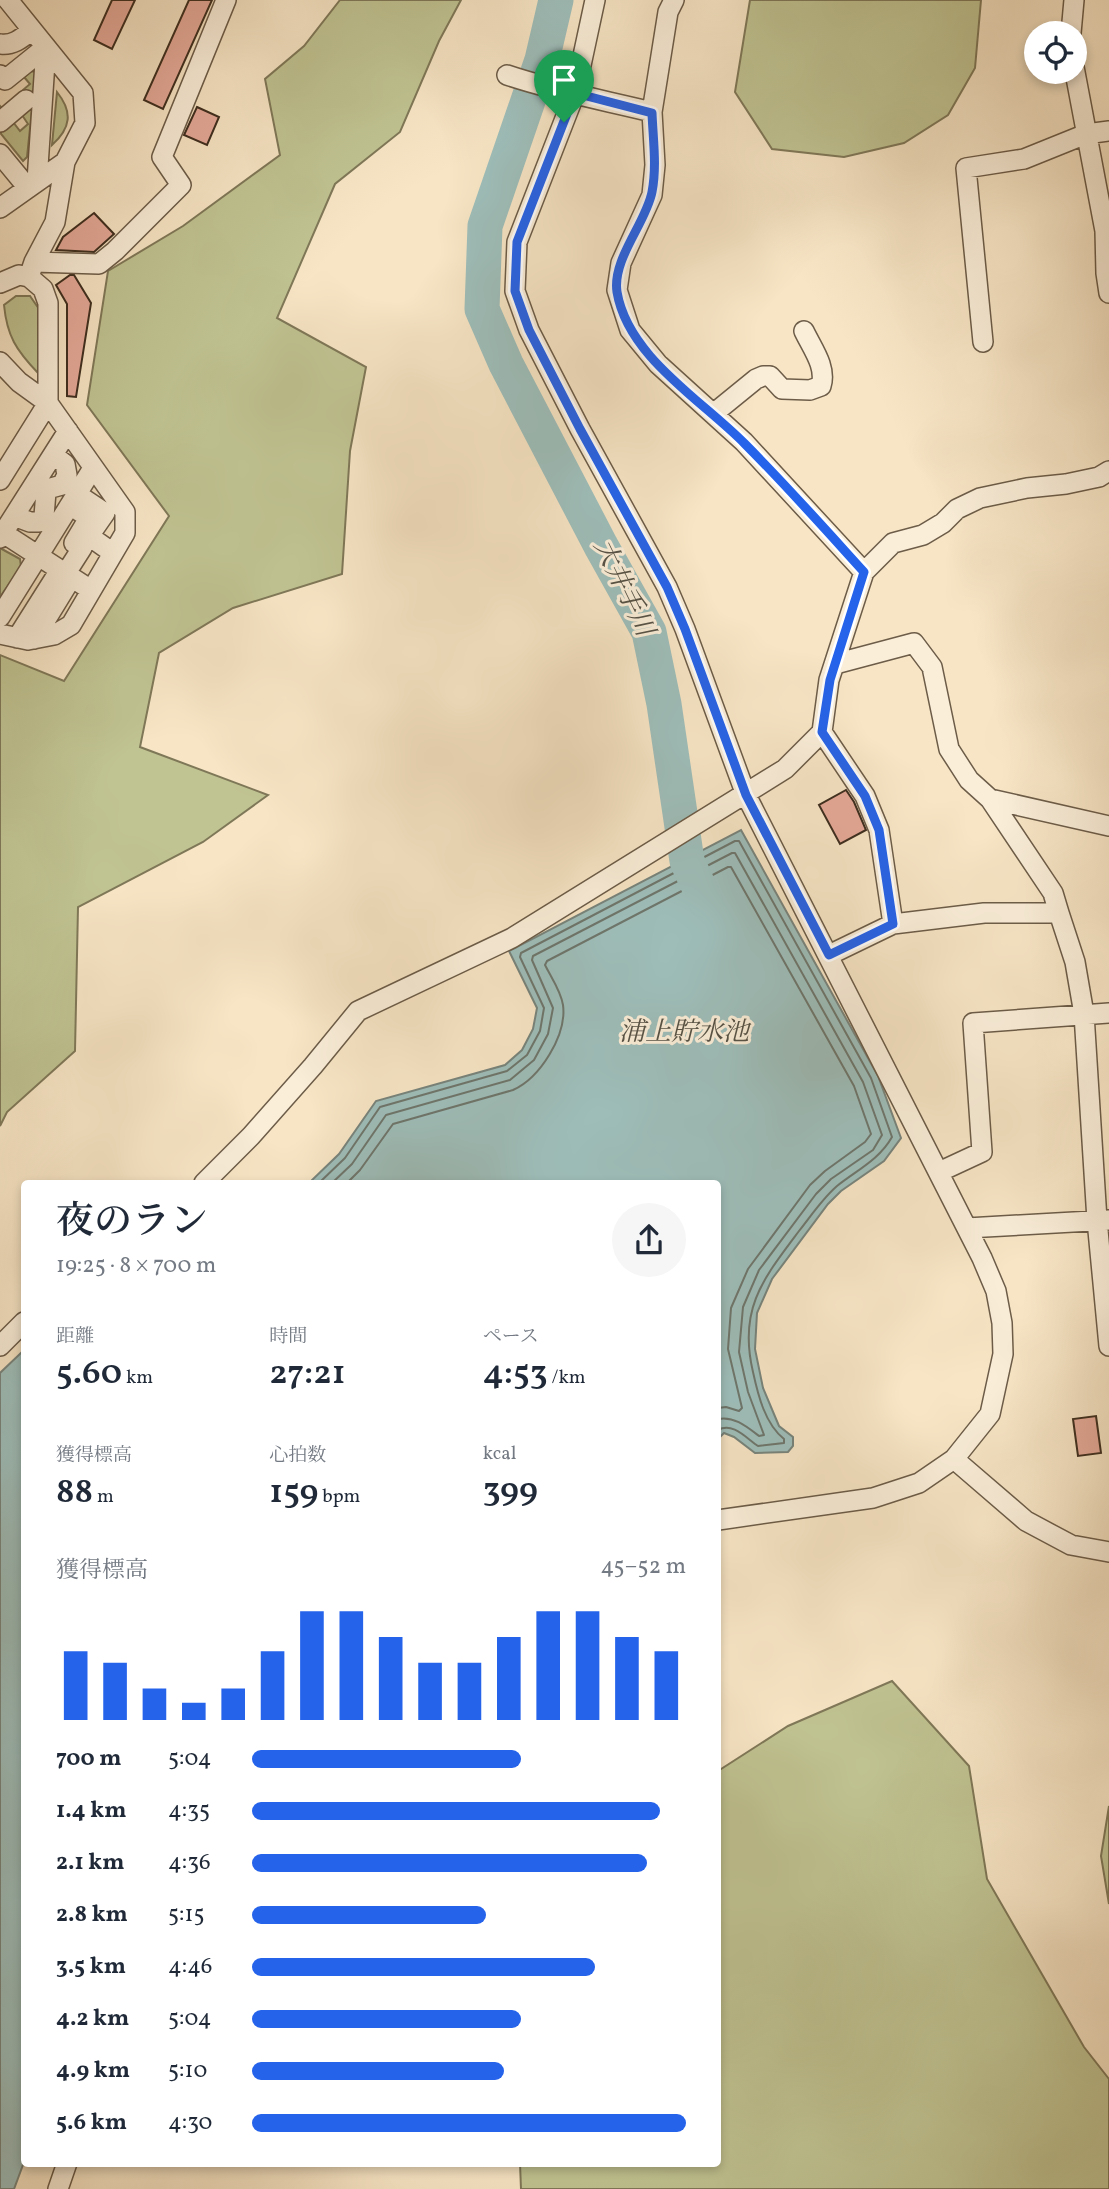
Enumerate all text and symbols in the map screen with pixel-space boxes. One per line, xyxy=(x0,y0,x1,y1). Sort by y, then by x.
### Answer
map controls xyxy=(1024,21,1087,84)
button: locate xyxy=(1024,21,1087,84)
pin xyxy=(534,50,594,122)
icon: arrive xyxy=(545,61,583,99)
water label: 大井手川 xyxy=(584,533,663,645)
water label: 浦上貯水池 xyxy=(619,1015,752,1051)
text: 夜のラン xyxy=(56,1197,208,1250)
button: share xyxy=(612,1203,686,1277)
text: 19:25 · 8 × 700 m xyxy=(56,1250,216,1282)
text: 距離 xyxy=(56,1324,94,1350)
text: 時間 xyxy=(269,1324,307,1350)
text: ペース xyxy=(483,1324,539,1350)
text: 5.60 xyxy=(56,1350,122,1398)
text: 27:21 xyxy=(269,1350,346,1398)
text: 4:53 xyxy=(483,1350,548,1398)
text: km xyxy=(122,1365,153,1391)
text: /km xyxy=(548,1365,586,1391)
text: kcal xyxy=(483,1441,516,1467)
text: 獲得標高 xyxy=(56,1443,132,1469)
text: 心拍数 xyxy=(269,1443,326,1469)
text: 399 xyxy=(483,1467,538,1515)
text: 88 xyxy=(56,1469,93,1517)
text: 159 xyxy=(269,1469,318,1517)
text: m xyxy=(93,1484,114,1510)
text: bpm xyxy=(318,1484,360,1510)
text: 45–52 m xyxy=(601,1551,686,1583)
text: 獲得標高 xyxy=(56,1555,148,1587)
text: 700 m xyxy=(56,1743,122,1775)
text: 5:04 xyxy=(168,1743,211,1775)
text: 1.4 km xyxy=(56,1795,127,1827)
text: 4:35 xyxy=(168,1795,210,1827)
text: 2.1 km xyxy=(56,1847,125,1879)
text: 4:36 xyxy=(168,1847,211,1879)
text: 2.8 km xyxy=(56,1899,128,1931)
text: 5:15 xyxy=(168,1899,204,1931)
text: 3.5 km xyxy=(56,1951,126,1983)
text: 4:46 xyxy=(168,1951,212,1983)
text: 4.2 km xyxy=(56,2003,129,2035)
text: 5:04 xyxy=(168,2003,211,2035)
text: 4.9 km xyxy=(56,2055,130,2087)
text: 5:10 xyxy=(168,2055,207,2087)
text: 5.6 km xyxy=(56,2107,127,2139)
text: 4:30 xyxy=(168,2107,212,2139)

